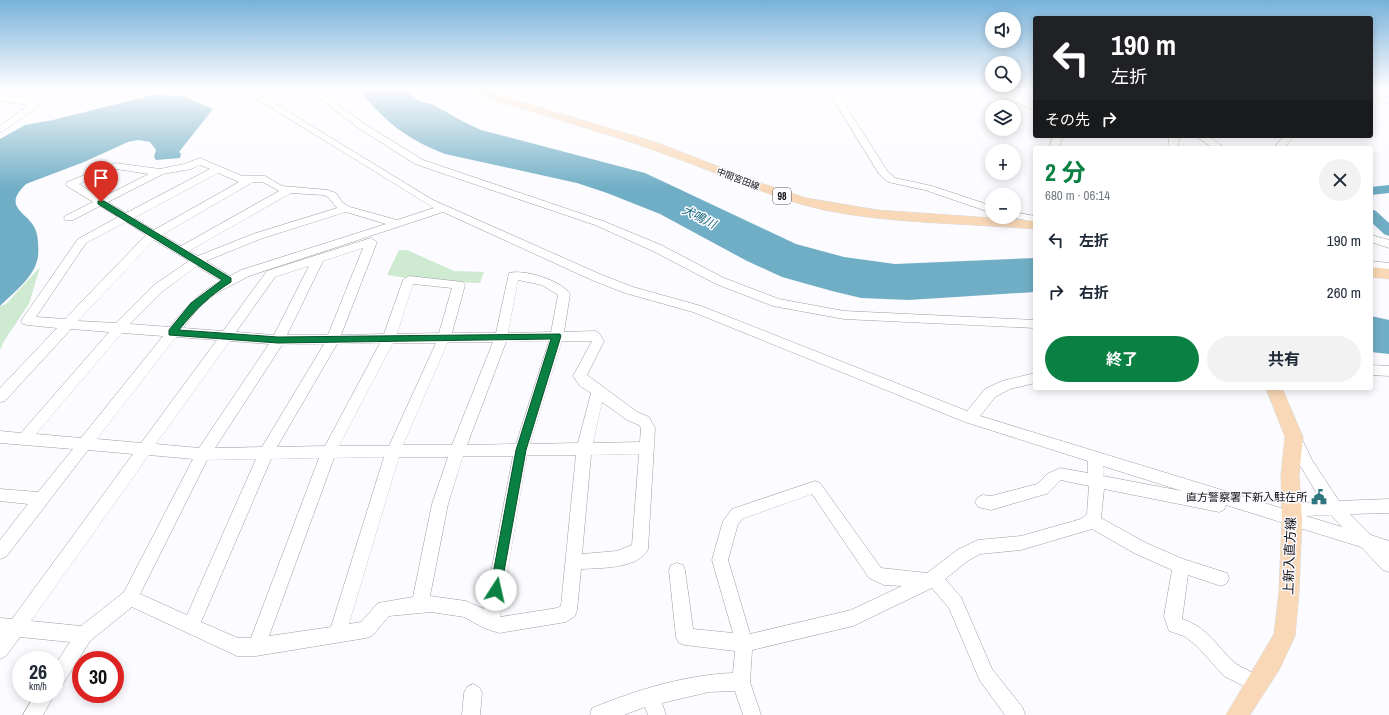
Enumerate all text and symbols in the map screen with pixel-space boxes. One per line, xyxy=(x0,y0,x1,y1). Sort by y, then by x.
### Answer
map controls xyxy=(985,12,1021,224)
button: sound xyxy=(985,12,1021,48)
text: 190 m xyxy=(1111,26,1176,64)
icon: left xyxy=(1045,32,1097,84)
button: search xyxy=(985,56,1021,92)
text: 左折 xyxy=(1111,64,1147,89)
button: layers xyxy=(985,100,1021,136)
icon: right xyxy=(1098,108,1120,130)
text: その先 xyxy=(1045,109,1090,130)
button: + xyxy=(985,144,1021,180)
text: 2 分 xyxy=(1045,156,1085,188)
button: close xyxy=(1319,159,1361,201)
pin xyxy=(84,161,118,202)
street label: 中間宮田線 xyxy=(715,165,762,193)
icon: arrive xyxy=(90,167,112,189)
text: 680 m · 06:14 xyxy=(1045,187,1110,204)
road number: 98 xyxy=(773,188,791,204)
button: − xyxy=(985,188,1021,224)
water label: 犬鳴川 xyxy=(679,202,720,233)
icon: left xyxy=(1045,229,1067,251)
text: 左折 xyxy=(1079,230,1109,251)
text: 190 m xyxy=(1327,230,1361,251)
icon: right xyxy=(1045,281,1067,303)
text: 右折 xyxy=(1079,282,1109,303)
text: 260 m xyxy=(1327,282,1361,303)
button: 終了 xyxy=(1045,336,1199,382)
button: 共有 xyxy=(1207,336,1361,382)
public building icon: 直方警察署下新入駐在所 xyxy=(1310,488,1328,506)
place label: 直方警察署下新入駐在所 xyxy=(1186,490,1308,504)
street label: 上新入直方線 xyxy=(1280,517,1299,595)
position arrow xyxy=(475,569,517,611)
speed limit sign: 30 xyxy=(72,651,124,703)
text: 26 xyxy=(29,658,47,685)
text: km/h xyxy=(29,680,47,693)

